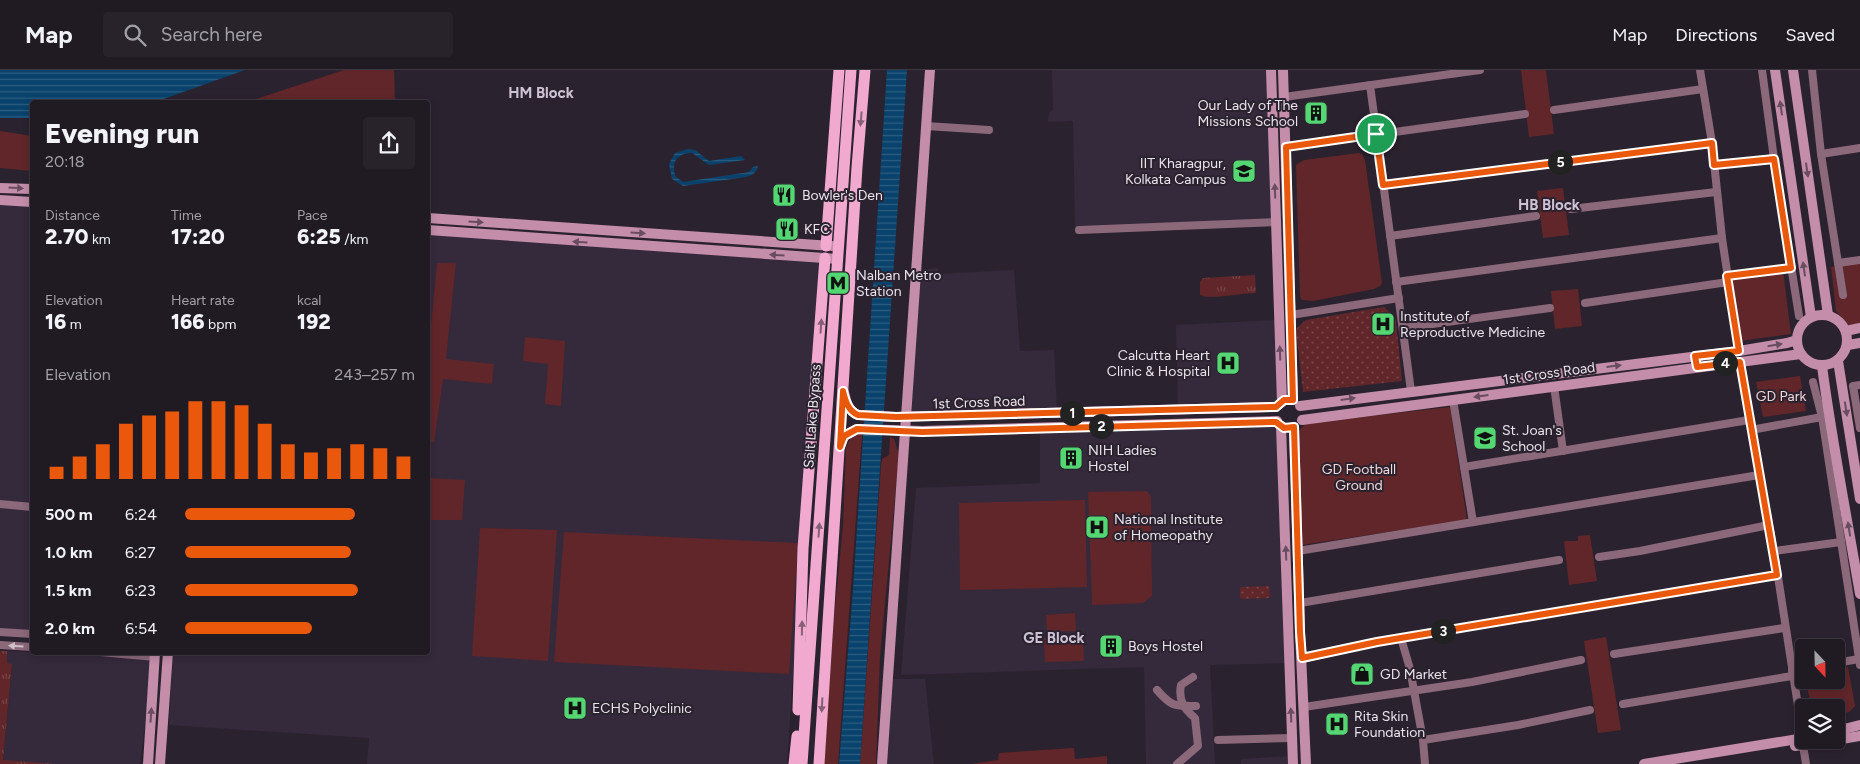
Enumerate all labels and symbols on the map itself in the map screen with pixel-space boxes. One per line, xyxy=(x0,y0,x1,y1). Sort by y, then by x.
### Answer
district label: HM Block xyxy=(508,84,574,102)
place label: Our Lady of The Missions School xyxy=(1197,97,1298,130)
one-way arrow xyxy=(1776,99,1784,115)
building icon: Our Lady of The Missions School xyxy=(1303,100,1329,126)
one-way arrow xyxy=(857,111,865,127)
pin xyxy=(1355,113,1397,155)
pin: 5 xyxy=(1548,150,1572,174)
place label: IIT Kharagpur, Kolkata Campus xyxy=(1125,155,1226,188)
school or university icon: IIT Kharagpur, Kolkata Campus xyxy=(1231,158,1257,184)
one-way arrow xyxy=(1803,163,1811,179)
restaurant icon: Bowler's Den xyxy=(771,182,797,208)
one-way arrow xyxy=(1271,183,1279,199)
one-way arrow xyxy=(9,185,25,193)
place label: Bowler's Den xyxy=(802,187,883,204)
district label: HB Block xyxy=(1518,196,1580,214)
restaurant icon: KFC xyxy=(774,216,800,242)
one-way arrow xyxy=(468,218,484,226)
place label: KFC xyxy=(804,221,830,238)
one-way arrow xyxy=(630,230,646,238)
one-way arrow xyxy=(572,237,588,245)
one-way arrow xyxy=(768,250,784,258)
one-way arrow xyxy=(1800,260,1808,276)
place label: Nalban Metro Station xyxy=(856,267,941,300)
metro station icon: Nalban Metro Station xyxy=(825,270,851,296)
place label: Institute of Reproductive Medicine xyxy=(1400,308,1545,341)
hospital icon: Institute of Reproductive Medicine xyxy=(1370,311,1396,337)
one-way arrow xyxy=(817,318,825,334)
one-way arrow xyxy=(1767,341,1783,349)
one-way arrow xyxy=(1276,345,1284,361)
place label: Calcutta Heart Clinic & Hospital xyxy=(1107,347,1210,380)
hospital icon: Calcutta Heart Clinic & Hospital xyxy=(1215,350,1241,376)
pin: 4 xyxy=(1712,350,1738,376)
street label: 1st Cross Road xyxy=(1502,359,1596,388)
one-way arrow xyxy=(1606,362,1622,370)
street label: Salt Lake Bypass xyxy=(800,364,825,469)
park label: GD Park xyxy=(1756,388,1806,405)
street label: 1st Cross Road xyxy=(932,392,1026,413)
one-way arrow xyxy=(1473,392,1489,400)
one-way arrow xyxy=(1341,395,1357,403)
pin: 1 xyxy=(1060,400,1084,426)
one-way arrow xyxy=(1842,401,1850,417)
pin: 2 xyxy=(1088,414,1114,438)
place label: St. Joan's School xyxy=(1502,422,1562,455)
school or university icon: St. Joan's School xyxy=(1472,425,1498,451)
place label: NIH Ladies Hostel xyxy=(1088,442,1157,475)
building icon: NIH Ladies Hostel xyxy=(1058,445,1084,471)
park label: GD Football Ground xyxy=(1322,461,1396,494)
place label: National Institute of Homeopathy xyxy=(1114,511,1223,544)
hospital icon: National Institute of Homeopathy xyxy=(1084,514,1110,540)
one-way arrow xyxy=(1845,520,1853,536)
one-way arrow xyxy=(815,522,823,538)
one-way arrow xyxy=(1281,545,1289,561)
pin: 3 xyxy=(1430,618,1456,644)
one-way arrow xyxy=(798,620,806,636)
district label: GE Block xyxy=(1023,629,1085,647)
building icon: Boys Hostel xyxy=(1098,633,1124,659)
place label: Boys Hostel xyxy=(1128,638,1203,655)
north arrow xyxy=(1795,639,1845,689)
one-way arrow xyxy=(8,642,24,650)
shop icon: GD Market xyxy=(1349,661,1375,687)
place label: GD Market xyxy=(1380,666,1447,683)
hospital icon: ECHS Polyclinic xyxy=(562,695,588,721)
one-way arrow xyxy=(818,697,826,713)
place label: ECHS Polyclinic xyxy=(592,700,692,717)
one-way arrow xyxy=(147,707,155,723)
one-way arrow xyxy=(1287,707,1295,723)
place label: Rita Skin Foundation xyxy=(1354,708,1425,741)
hospital icon: Rita Skin Foundation xyxy=(1324,711,1350,737)

